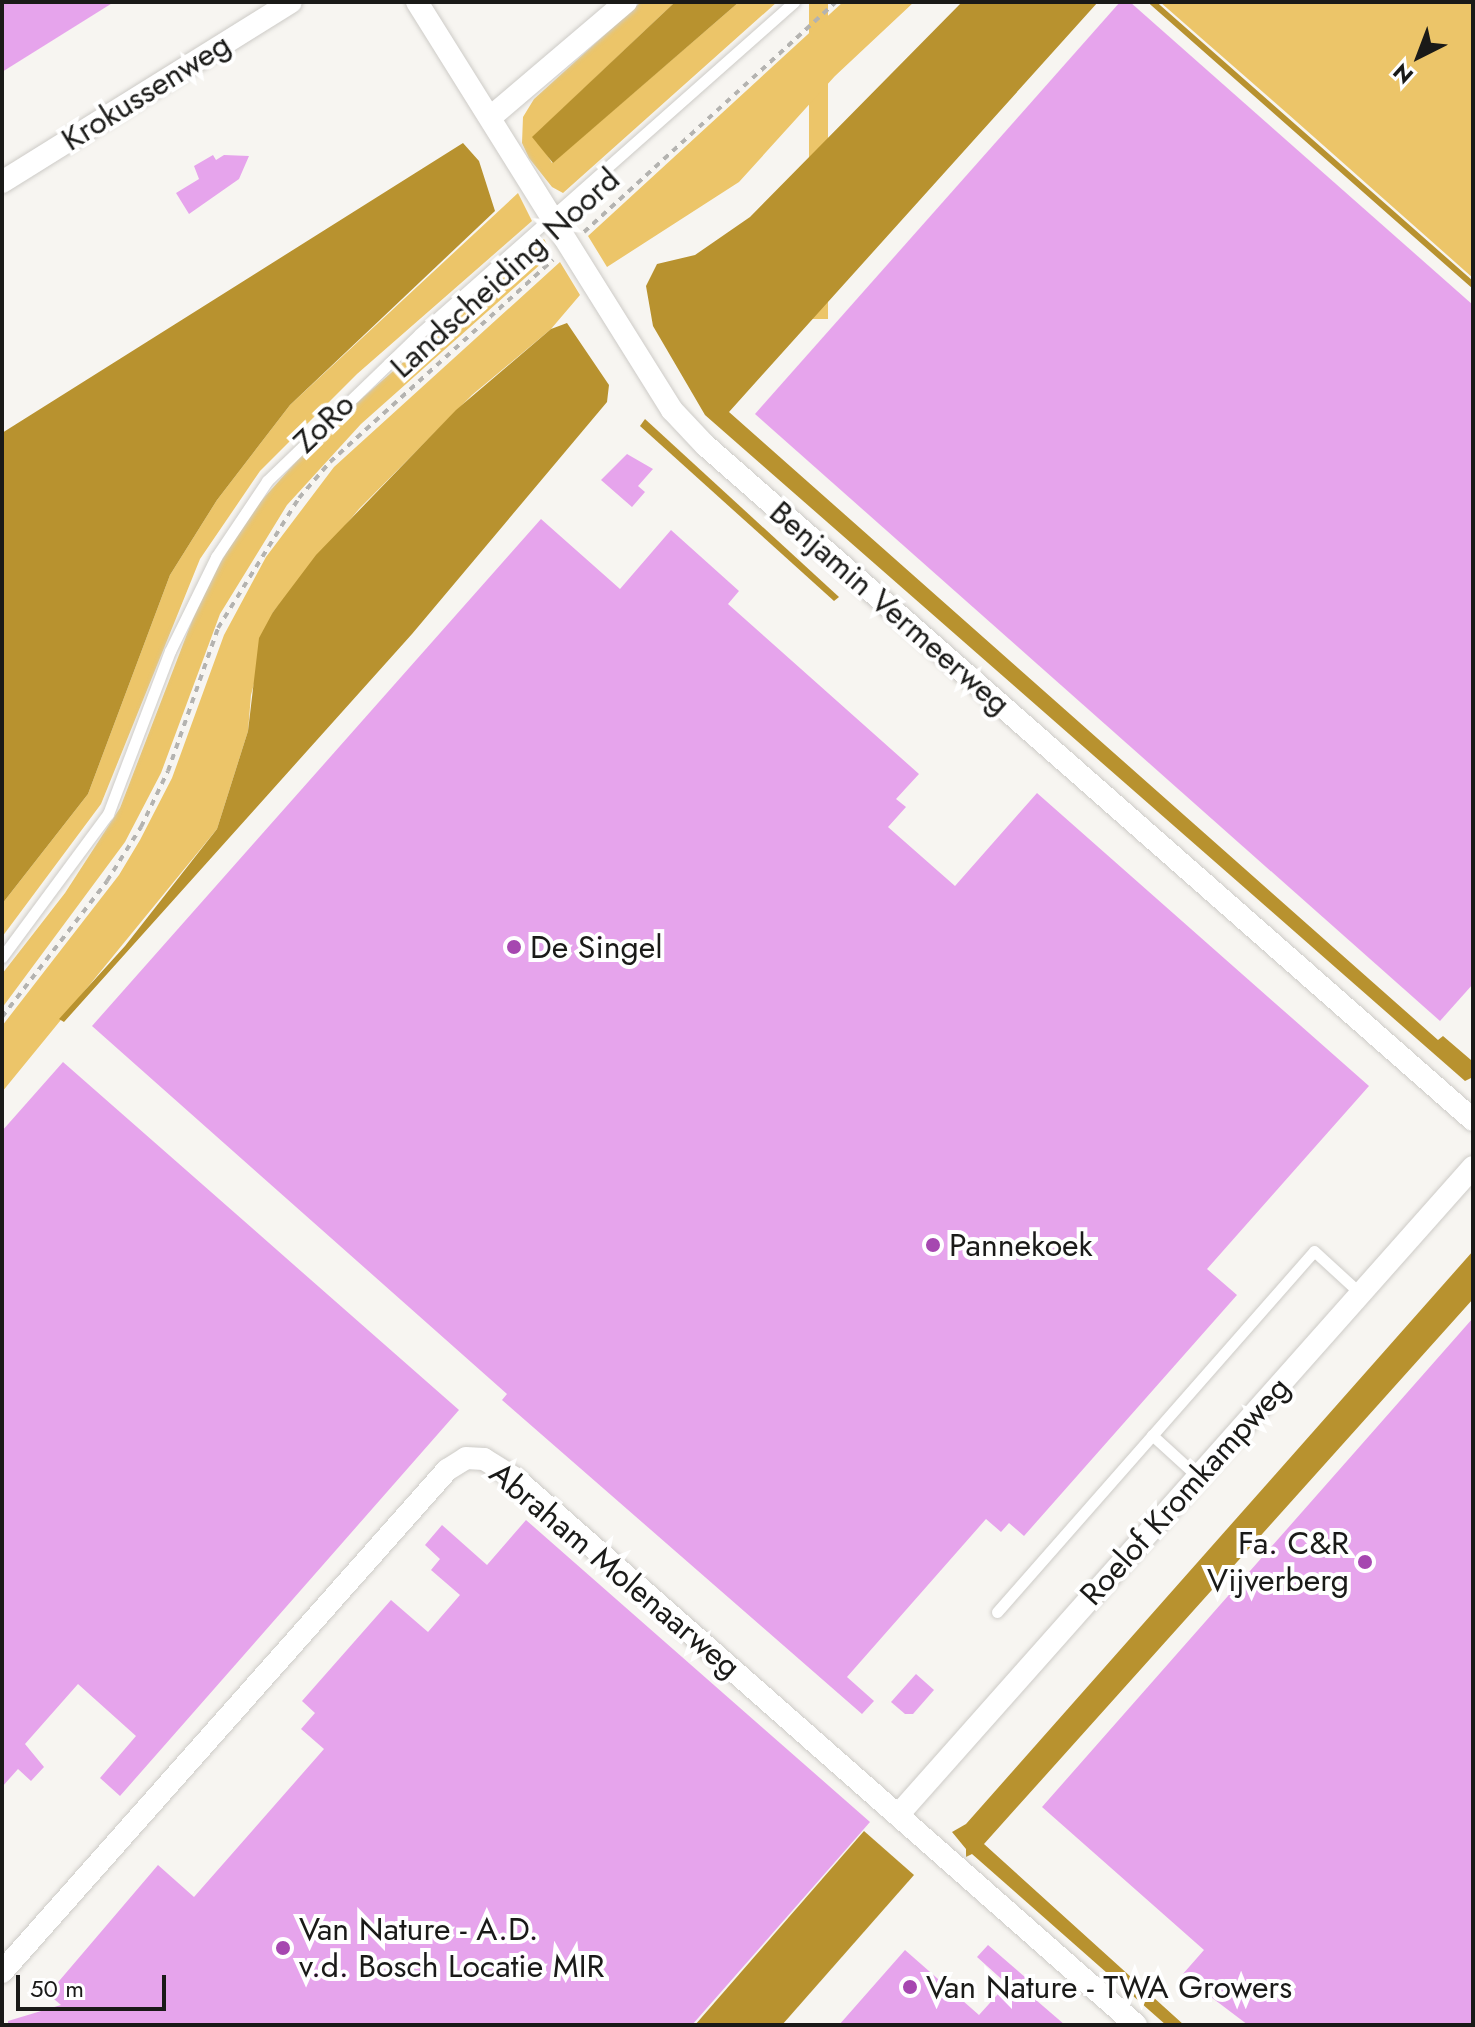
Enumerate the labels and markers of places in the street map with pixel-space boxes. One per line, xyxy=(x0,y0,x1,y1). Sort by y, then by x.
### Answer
place label: De Singel xyxy=(530,928,663,966)
marker: De Singel xyxy=(505,938,523,956)
place label: Pannekoek xyxy=(949,1226,1093,1264)
marker: Pannekoek xyxy=(924,1236,942,1254)
place label: Fa. C&R Vijverberg xyxy=(1207,1525,1349,1600)
marker: Fa. C&R Vijverberg xyxy=(1356,1553,1374,1571)
place label: Van Nature - A.D. v.d. Bosch Locatie MIR xyxy=(299,1911,604,1986)
marker: Van Nature - A.D. v.d. Bosch Locatie MIR xyxy=(274,1939,292,1957)
place label: Van Nature - TWA Growers xyxy=(926,1968,1292,2006)
marker: Van Nature - TWA Growers xyxy=(901,1978,919,1996)

